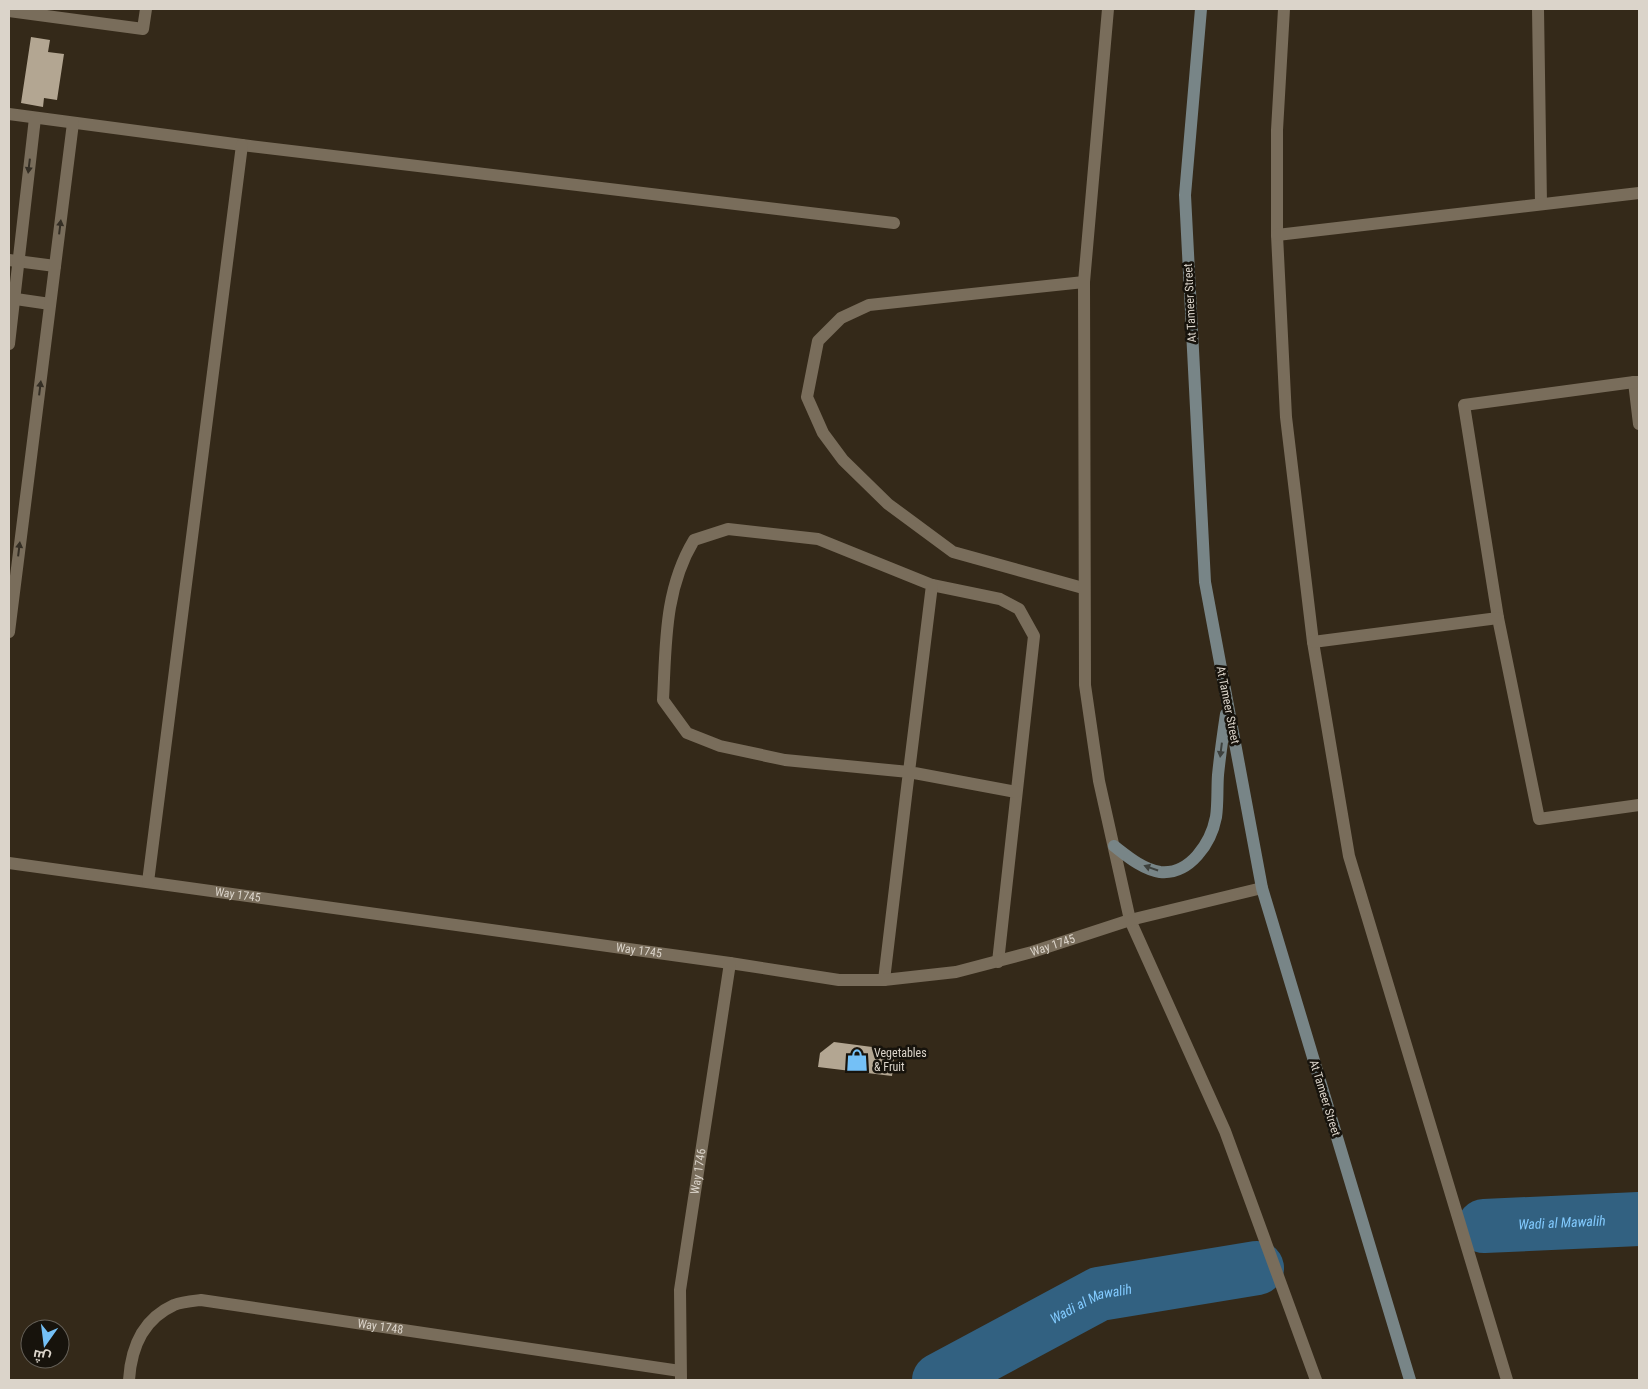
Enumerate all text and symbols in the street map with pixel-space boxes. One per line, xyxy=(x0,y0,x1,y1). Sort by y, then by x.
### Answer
one-way arrow xyxy=(25,158,33,174)
one-way arrow xyxy=(56,218,64,234)
street label: At Tameer Street xyxy=(1181,263,1199,343)
one-way arrow xyxy=(36,380,44,396)
one-way arrow xyxy=(15,541,23,557)
street label: At Tameer Street xyxy=(1214,665,1242,746)
one-way arrow xyxy=(1217,742,1225,758)
one-way arrow xyxy=(1143,864,1158,871)
street label: Way 1745 xyxy=(214,885,262,905)
street label: Way 1745 xyxy=(1029,931,1077,959)
street label: Way 1745 xyxy=(615,940,663,960)
place label: Vegetables & Fruit xyxy=(874,1046,927,1074)
shop icon: Vegetables & Fruit xyxy=(844,1047,870,1073)
street label: At Tameer Street xyxy=(1307,1058,1343,1138)
street label: Way 1746 xyxy=(688,1147,709,1195)
water label: Wadi al Mawalih xyxy=(1518,1213,1606,1232)
water label: Wadi al Mawalih xyxy=(1047,1281,1133,1327)
street label: Way 1748 xyxy=(356,1316,404,1337)
north arrow xyxy=(20,1319,70,1369)
text: ش xyxy=(31,1346,53,1367)

